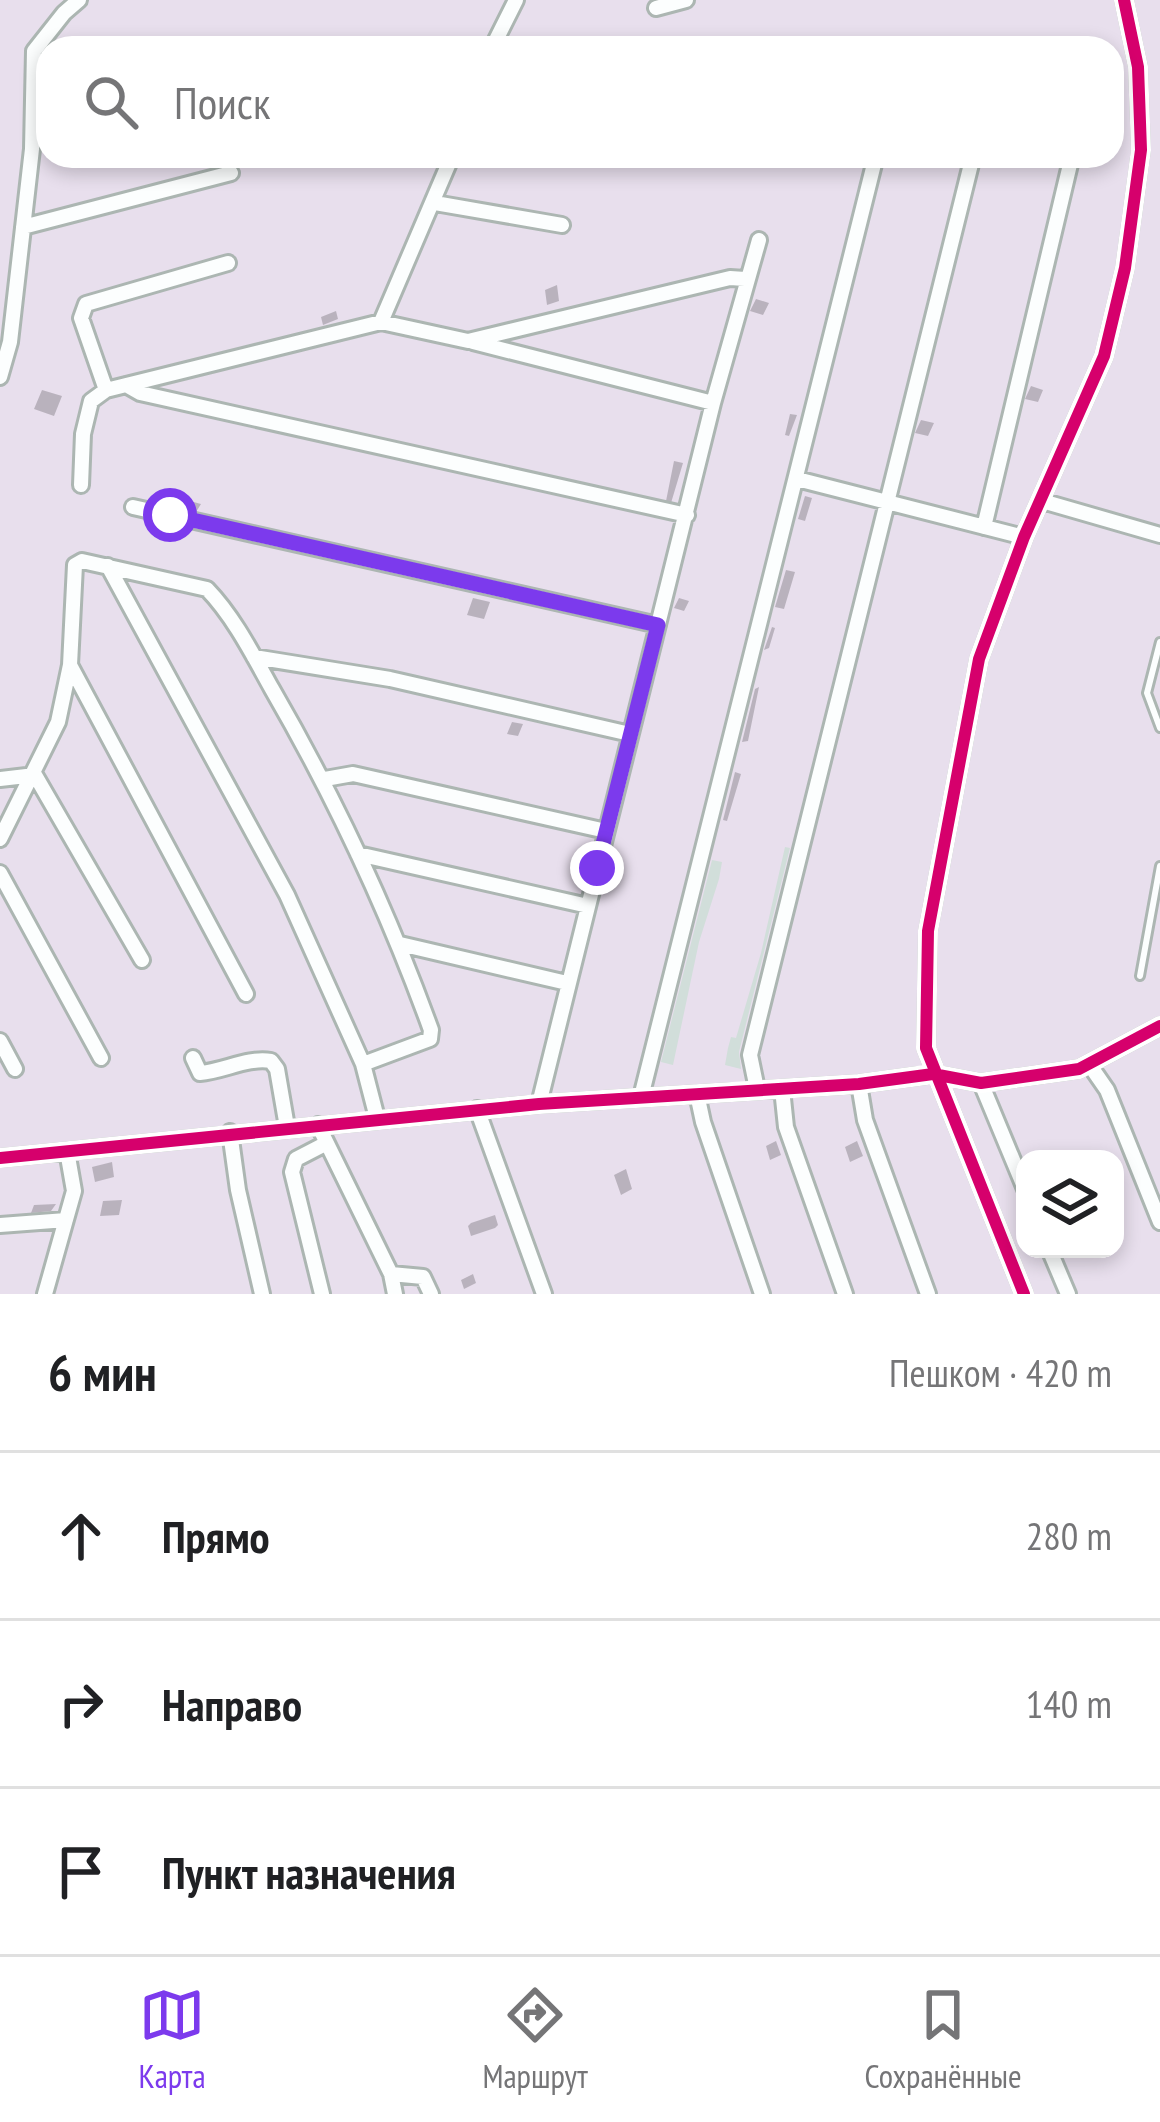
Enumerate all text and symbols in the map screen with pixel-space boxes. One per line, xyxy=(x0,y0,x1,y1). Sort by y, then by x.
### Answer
search box xyxy=(36,36,1124,168)
icon: search xyxy=(78,69,144,135)
text: Поиск xyxy=(174,73,270,131)
route start xyxy=(143,488,197,542)
route end xyxy=(570,841,624,895)
map controls xyxy=(1016,1150,1124,1258)
button: layers xyxy=(1016,1150,1124,1258)
text: 6 мин xyxy=(48,1339,157,1405)
text: Пешком · 420 m xyxy=(889,1347,1112,1398)
icon: ahead xyxy=(48,1503,114,1569)
text: Прямо xyxy=(162,1507,270,1565)
text: 280 m xyxy=(1026,1510,1112,1561)
icon: right xyxy=(48,1671,114,1737)
text: Направо xyxy=(162,1675,302,1733)
text: 140 m xyxy=(1026,1678,1112,1729)
icon: arrive xyxy=(48,1839,114,1905)
text: Пункт назначения xyxy=(162,1843,456,1901)
tab: Карта xyxy=(138,1982,206,2097)
tab: Маршрут xyxy=(482,1982,588,2097)
tab: Сохранённые xyxy=(865,1982,1022,2097)

